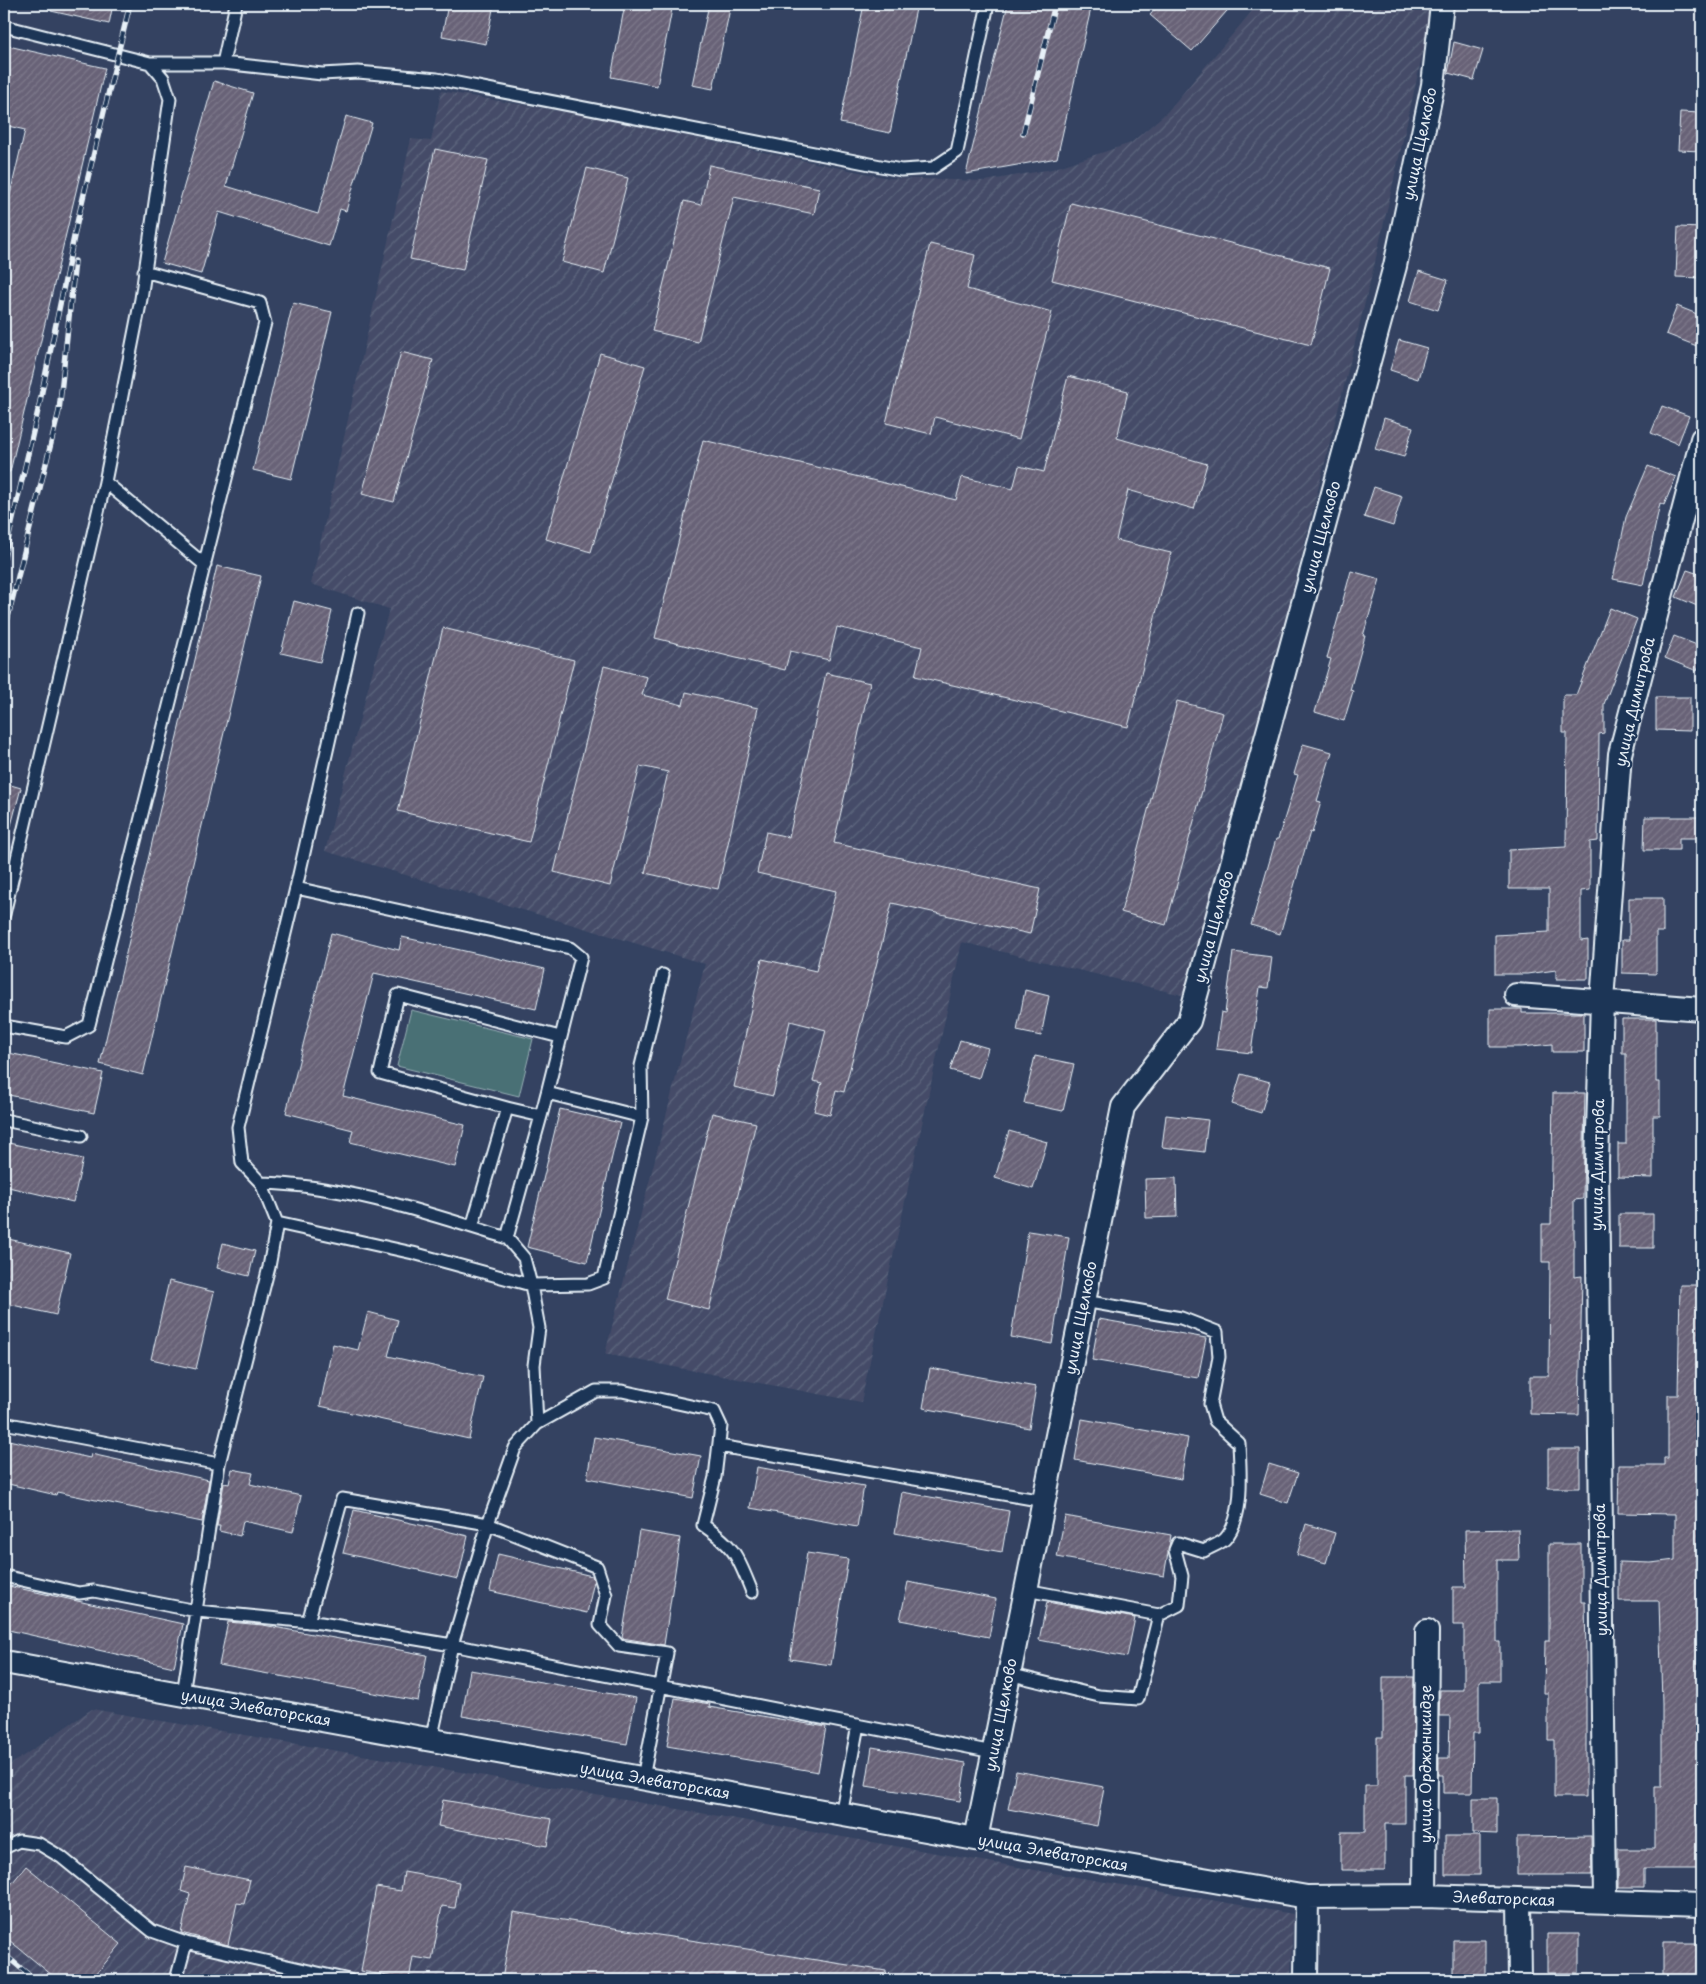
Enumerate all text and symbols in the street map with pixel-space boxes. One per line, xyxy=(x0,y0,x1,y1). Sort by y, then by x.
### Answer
street label: улица Щелково xyxy=(1395,85,1442,202)
street label: улица Щелково xyxy=(1294,478,1346,595)
street label: улица Димитрова xyxy=(1607,634,1660,769)
street label: улица Щелково xyxy=(1187,868,1239,985)
street label: улица Димитрова xyxy=(1584,1098,1609,1231)
street label: улица Щелково xyxy=(1057,1259,1102,1376)
street label: улица Димитрова xyxy=(1587,1503,1612,1636)
street label: улица Щелково xyxy=(977,1656,1022,1773)
street label: улица Элеваторская xyxy=(179,1682,333,1731)
street label: улица Орджоникидзе xyxy=(1413,1685,1436,1843)
street label: улица Элеваторская xyxy=(578,1755,732,1804)
street label: улица Элеваторская xyxy=(976,1827,1130,1876)
street label: Элеваторская xyxy=(1452,1884,1556,1911)

